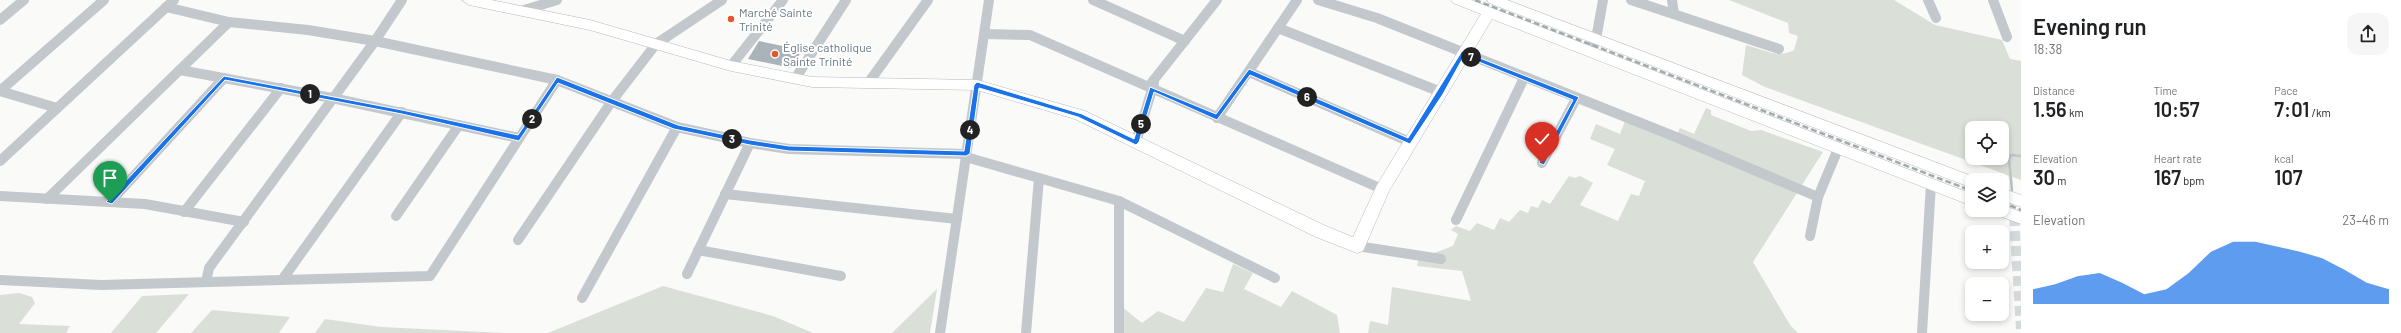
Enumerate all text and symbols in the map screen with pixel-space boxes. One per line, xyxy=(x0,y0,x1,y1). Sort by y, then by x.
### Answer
place label: Marché Sainte Trinité xyxy=(739,5,813,33)
text: Evening run xyxy=(2033,13,2147,39)
button: share xyxy=(2347,13,2389,55)
marker: Marché Sainte Trinité xyxy=(726,14,736,24)
place label: Église catholique Sainte Trinité xyxy=(783,40,872,68)
text: 18:38 xyxy=(2033,41,2062,57)
pin: 7 xyxy=(1461,47,1481,67)
marker: Église catholique Sainte Trinité xyxy=(770,49,780,59)
text: 7 xyxy=(1468,50,1474,63)
pin: 1 xyxy=(300,84,320,104)
text: Distance xyxy=(2033,84,2075,97)
text: Time xyxy=(2154,84,2177,97)
text: Pace xyxy=(2274,84,2298,97)
text: 1 xyxy=(308,87,312,100)
pin: 6 xyxy=(1297,87,1317,107)
text: 6 xyxy=(1304,90,1310,103)
text: 1.56 xyxy=(2033,97,2067,121)
text: 10:57 xyxy=(2154,97,2200,121)
text: 7:01 xyxy=(2274,97,2309,121)
text: km xyxy=(2067,106,2084,119)
text: /km xyxy=(2309,106,2331,119)
pin: 2 xyxy=(522,109,542,129)
text: 2 xyxy=(529,112,535,125)
pin: 5 xyxy=(1131,114,1151,134)
text: 5 xyxy=(1138,117,1144,130)
pin: 4 xyxy=(960,120,980,140)
map controls xyxy=(1965,121,2009,321)
button: locate xyxy=(1965,121,2009,165)
pin xyxy=(1525,122,1559,163)
text: 4 xyxy=(967,123,973,136)
icon: check xyxy=(1531,128,1553,150)
pin: 3 xyxy=(722,129,742,149)
text: 3 xyxy=(729,132,735,145)
text: Elevation xyxy=(2033,152,2077,165)
text: Heart rate xyxy=(2154,152,2202,165)
text: kcal xyxy=(2274,152,2294,165)
pin xyxy=(93,161,127,202)
text: 30 xyxy=(2033,165,2055,189)
text: 167 xyxy=(2154,165,2181,189)
text: 107 xyxy=(2274,165,2303,189)
icon: arrive xyxy=(99,167,121,189)
button: layers xyxy=(1965,173,2009,217)
text: m xyxy=(2055,174,2066,187)
text: bpm xyxy=(2181,174,2204,187)
text: Elevation xyxy=(2033,212,2085,228)
text: 23–46 m xyxy=(2342,212,2389,228)
button: + xyxy=(1965,225,2009,269)
button: − xyxy=(1965,277,2009,321)

